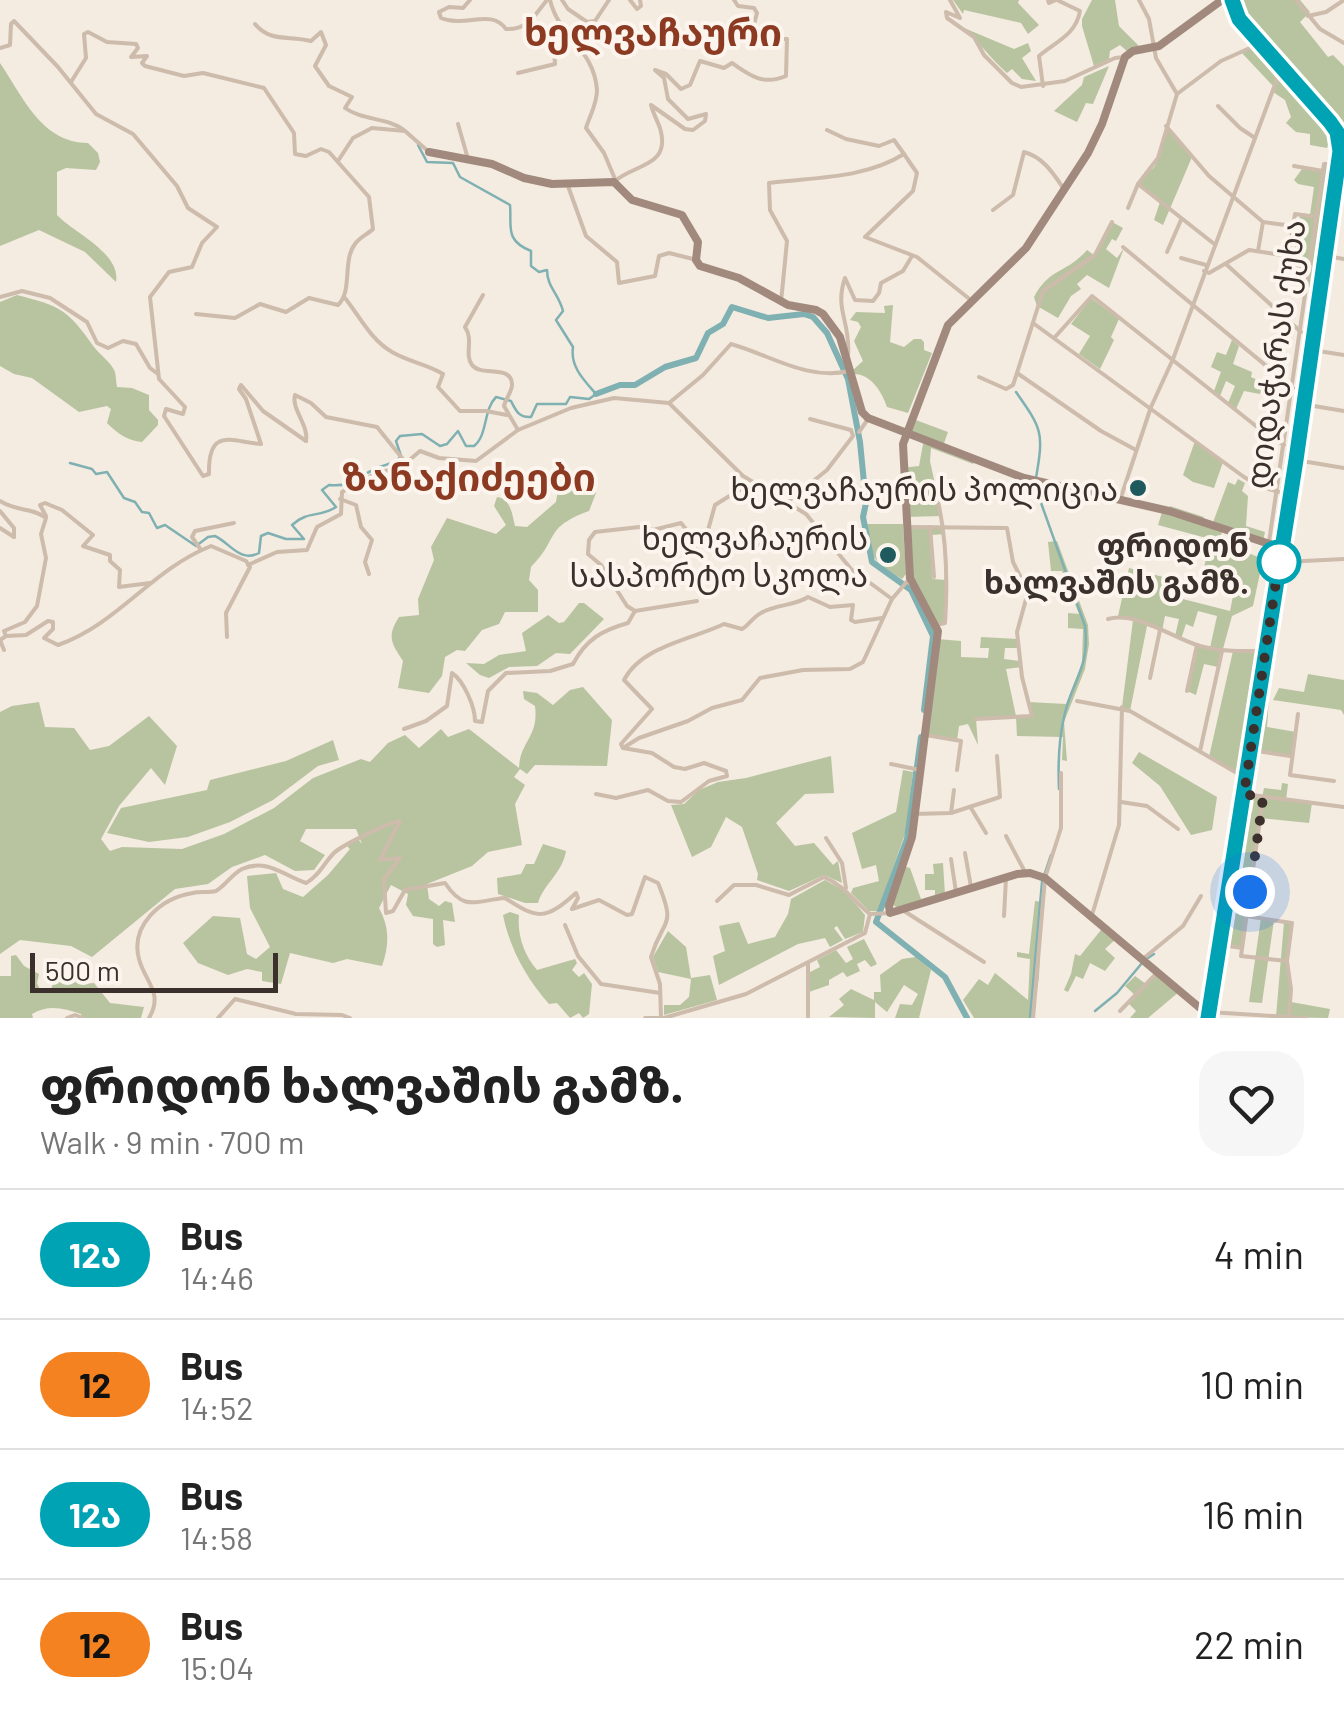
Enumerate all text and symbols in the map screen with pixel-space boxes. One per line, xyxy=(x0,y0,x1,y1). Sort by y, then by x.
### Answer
district label: ხელვაჩაური xyxy=(524,8,782,56)
street label: დიდაჭარას ქუხა xyxy=(1236,217,1315,492)
district label: ზანაქიძეები xyxy=(342,453,596,500)
place label: ხელვაჩაურის პოლიცია xyxy=(731,469,1118,510)
marker: ხელვაჩაურის პოლიცია xyxy=(1127,477,1149,499)
place label: ხელვაჩაურის სასპორტო სკოლა xyxy=(570,518,868,596)
place label: ფრიდონ ხალვაშის გამზ. xyxy=(984,525,1249,603)
marker: ფრიდონ ხალვაშის გამზ. xyxy=(1258,541,1300,583)
marker: ხელვაჩაურის სასპორტო სკოლა xyxy=(877,544,899,566)
your location xyxy=(1225,867,1275,917)
scale bar xyxy=(30,948,278,993)
text: 500 m xyxy=(45,953,120,987)
button: heart xyxy=(1199,1051,1304,1156)
text: ფრიდონ ხალვაშის გამზ. xyxy=(40,1055,684,1113)
text: Walk · 9 min · 700 m xyxy=(40,1122,304,1160)
text: Bus xyxy=(180,1212,243,1258)
text: 4 min xyxy=(1214,1231,1304,1277)
text: 12ა xyxy=(69,1233,121,1275)
text: 14:46 xyxy=(180,1258,254,1296)
text: Bus xyxy=(180,1342,243,1388)
text: 10 min xyxy=(1200,1361,1304,1407)
text: 12 xyxy=(79,1363,111,1405)
text: 14:52 xyxy=(180,1388,253,1426)
text: Bus xyxy=(180,1472,243,1518)
text: 16 min xyxy=(1202,1491,1304,1537)
text: 12ა xyxy=(69,1493,121,1535)
text: 14:58 xyxy=(180,1518,253,1556)
text: Bus xyxy=(180,1602,243,1648)
text: 22 min xyxy=(1194,1621,1304,1667)
text: 12 xyxy=(79,1623,111,1665)
text: 15:04 xyxy=(180,1648,254,1686)

